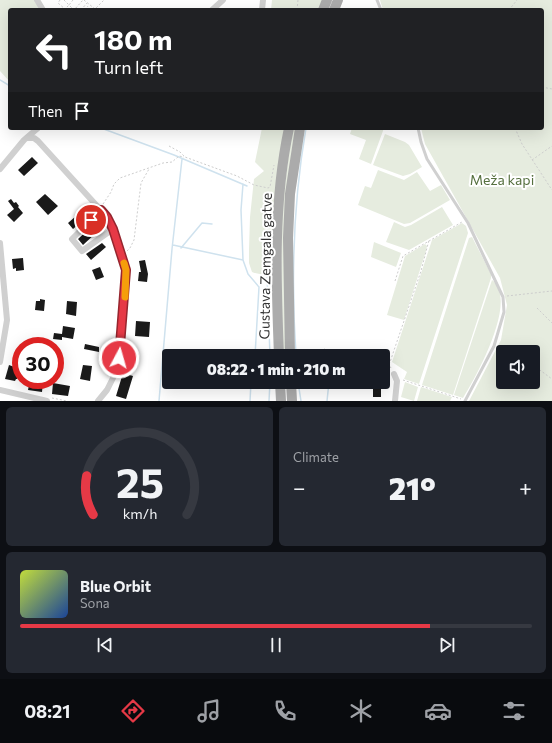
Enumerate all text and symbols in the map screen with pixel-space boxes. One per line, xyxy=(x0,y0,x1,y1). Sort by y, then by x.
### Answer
text: 180 m xyxy=(94,22,172,56)
icon: left xyxy=(28,24,80,76)
text: Turn left xyxy=(94,56,163,78)
icon: arrive xyxy=(71,100,93,122)
text: Then xyxy=(28,102,63,120)
park label: Meža kapi xyxy=(470,171,534,188)
street label: Gustava Zemgala gatve xyxy=(255,193,275,339)
pin xyxy=(74,203,108,237)
icon: arrive xyxy=(80,209,102,231)
speed limit sign: 30 xyxy=(12,337,64,389)
position arrow xyxy=(98,337,140,379)
map controls xyxy=(496,345,540,389)
button: sound xyxy=(496,345,540,389)
text: 08:22 · 1 min · 210 m xyxy=(207,360,345,378)
text: Climate xyxy=(293,449,339,465)
text: 25 xyxy=(116,455,163,506)
text: 21° xyxy=(389,469,436,506)
text: − xyxy=(293,474,306,501)
text: + xyxy=(519,474,532,501)
text: km/h xyxy=(122,503,157,521)
text: Blue Orbit xyxy=(80,577,151,595)
text: Sona xyxy=(80,595,110,611)
icon: previous xyxy=(94,634,116,656)
icon: pause xyxy=(265,634,287,656)
icon: next xyxy=(436,634,458,656)
icon: directions xyxy=(119,697,147,725)
icon: music xyxy=(195,697,223,725)
icon: phone xyxy=(271,697,299,725)
icon: climate xyxy=(347,697,375,725)
icon: car xyxy=(424,697,452,725)
icon: filters xyxy=(500,697,528,725)
text: 08:21 xyxy=(24,700,70,722)

